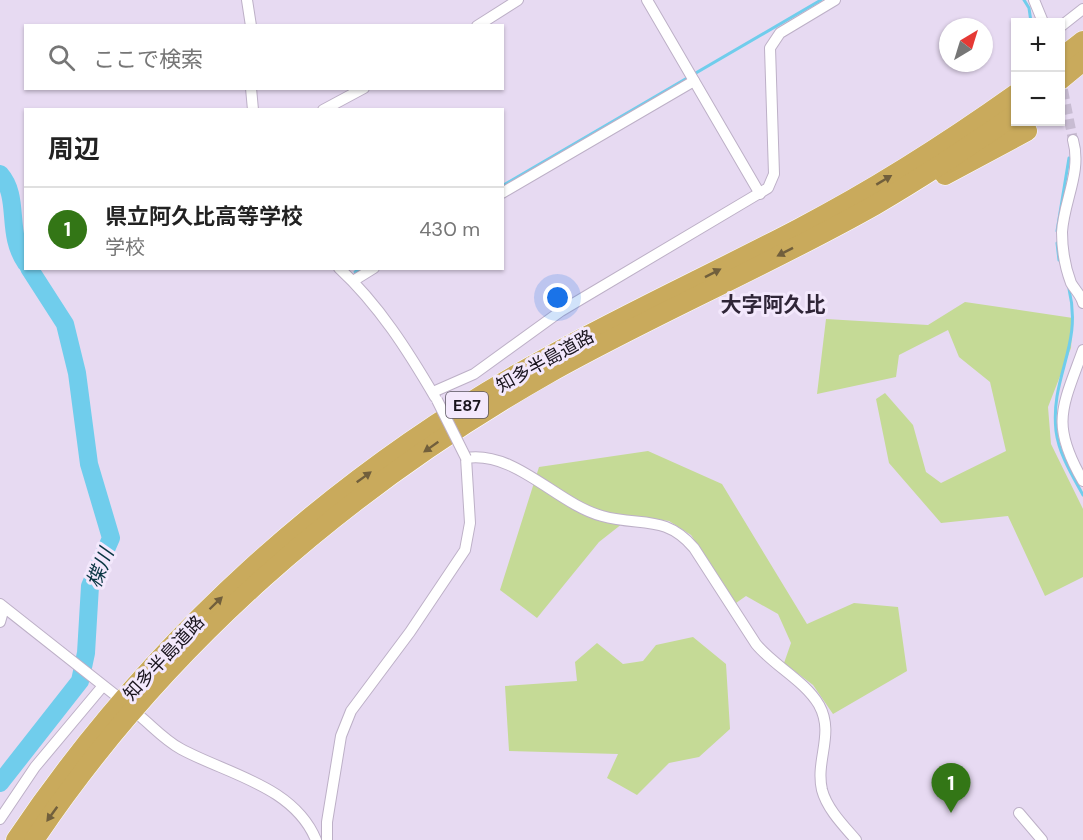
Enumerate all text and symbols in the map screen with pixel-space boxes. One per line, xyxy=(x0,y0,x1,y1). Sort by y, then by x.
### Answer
north arrow xyxy=(939,18,993,72)
map controls xyxy=(1011,18,1065,126)
button: + xyxy=(1011,18,1065,72)
search box xyxy=(24,24,504,90)
icon: search xyxy=(45,41,78,74)
text: ここで検索 xyxy=(93,45,203,74)
button: − xyxy=(1011,72,1065,126)
text: 周辺 xyxy=(48,132,100,166)
one-way arrow xyxy=(876,174,892,185)
text: 県立阿久比高等学校 xyxy=(105,202,303,231)
text: 1 xyxy=(64,216,71,242)
text: 430 m xyxy=(419,216,480,242)
text: 学校 xyxy=(105,234,145,260)
one-way arrow xyxy=(777,247,794,257)
one-way arrow xyxy=(704,268,721,277)
your location xyxy=(543,283,572,312)
district label: 大字阿久比 xyxy=(721,291,826,319)
street label: 知多半島道路 xyxy=(492,324,598,398)
road number: E87 xyxy=(446,392,488,418)
one-way arrow xyxy=(423,441,439,452)
one-way arrow xyxy=(356,471,371,483)
water label: 楪川 xyxy=(81,543,120,591)
one-way arrow xyxy=(208,596,223,610)
street label: 知多半島道路 xyxy=(118,610,210,706)
pin: 1 xyxy=(932,764,970,813)
one-way arrow xyxy=(46,806,58,822)

